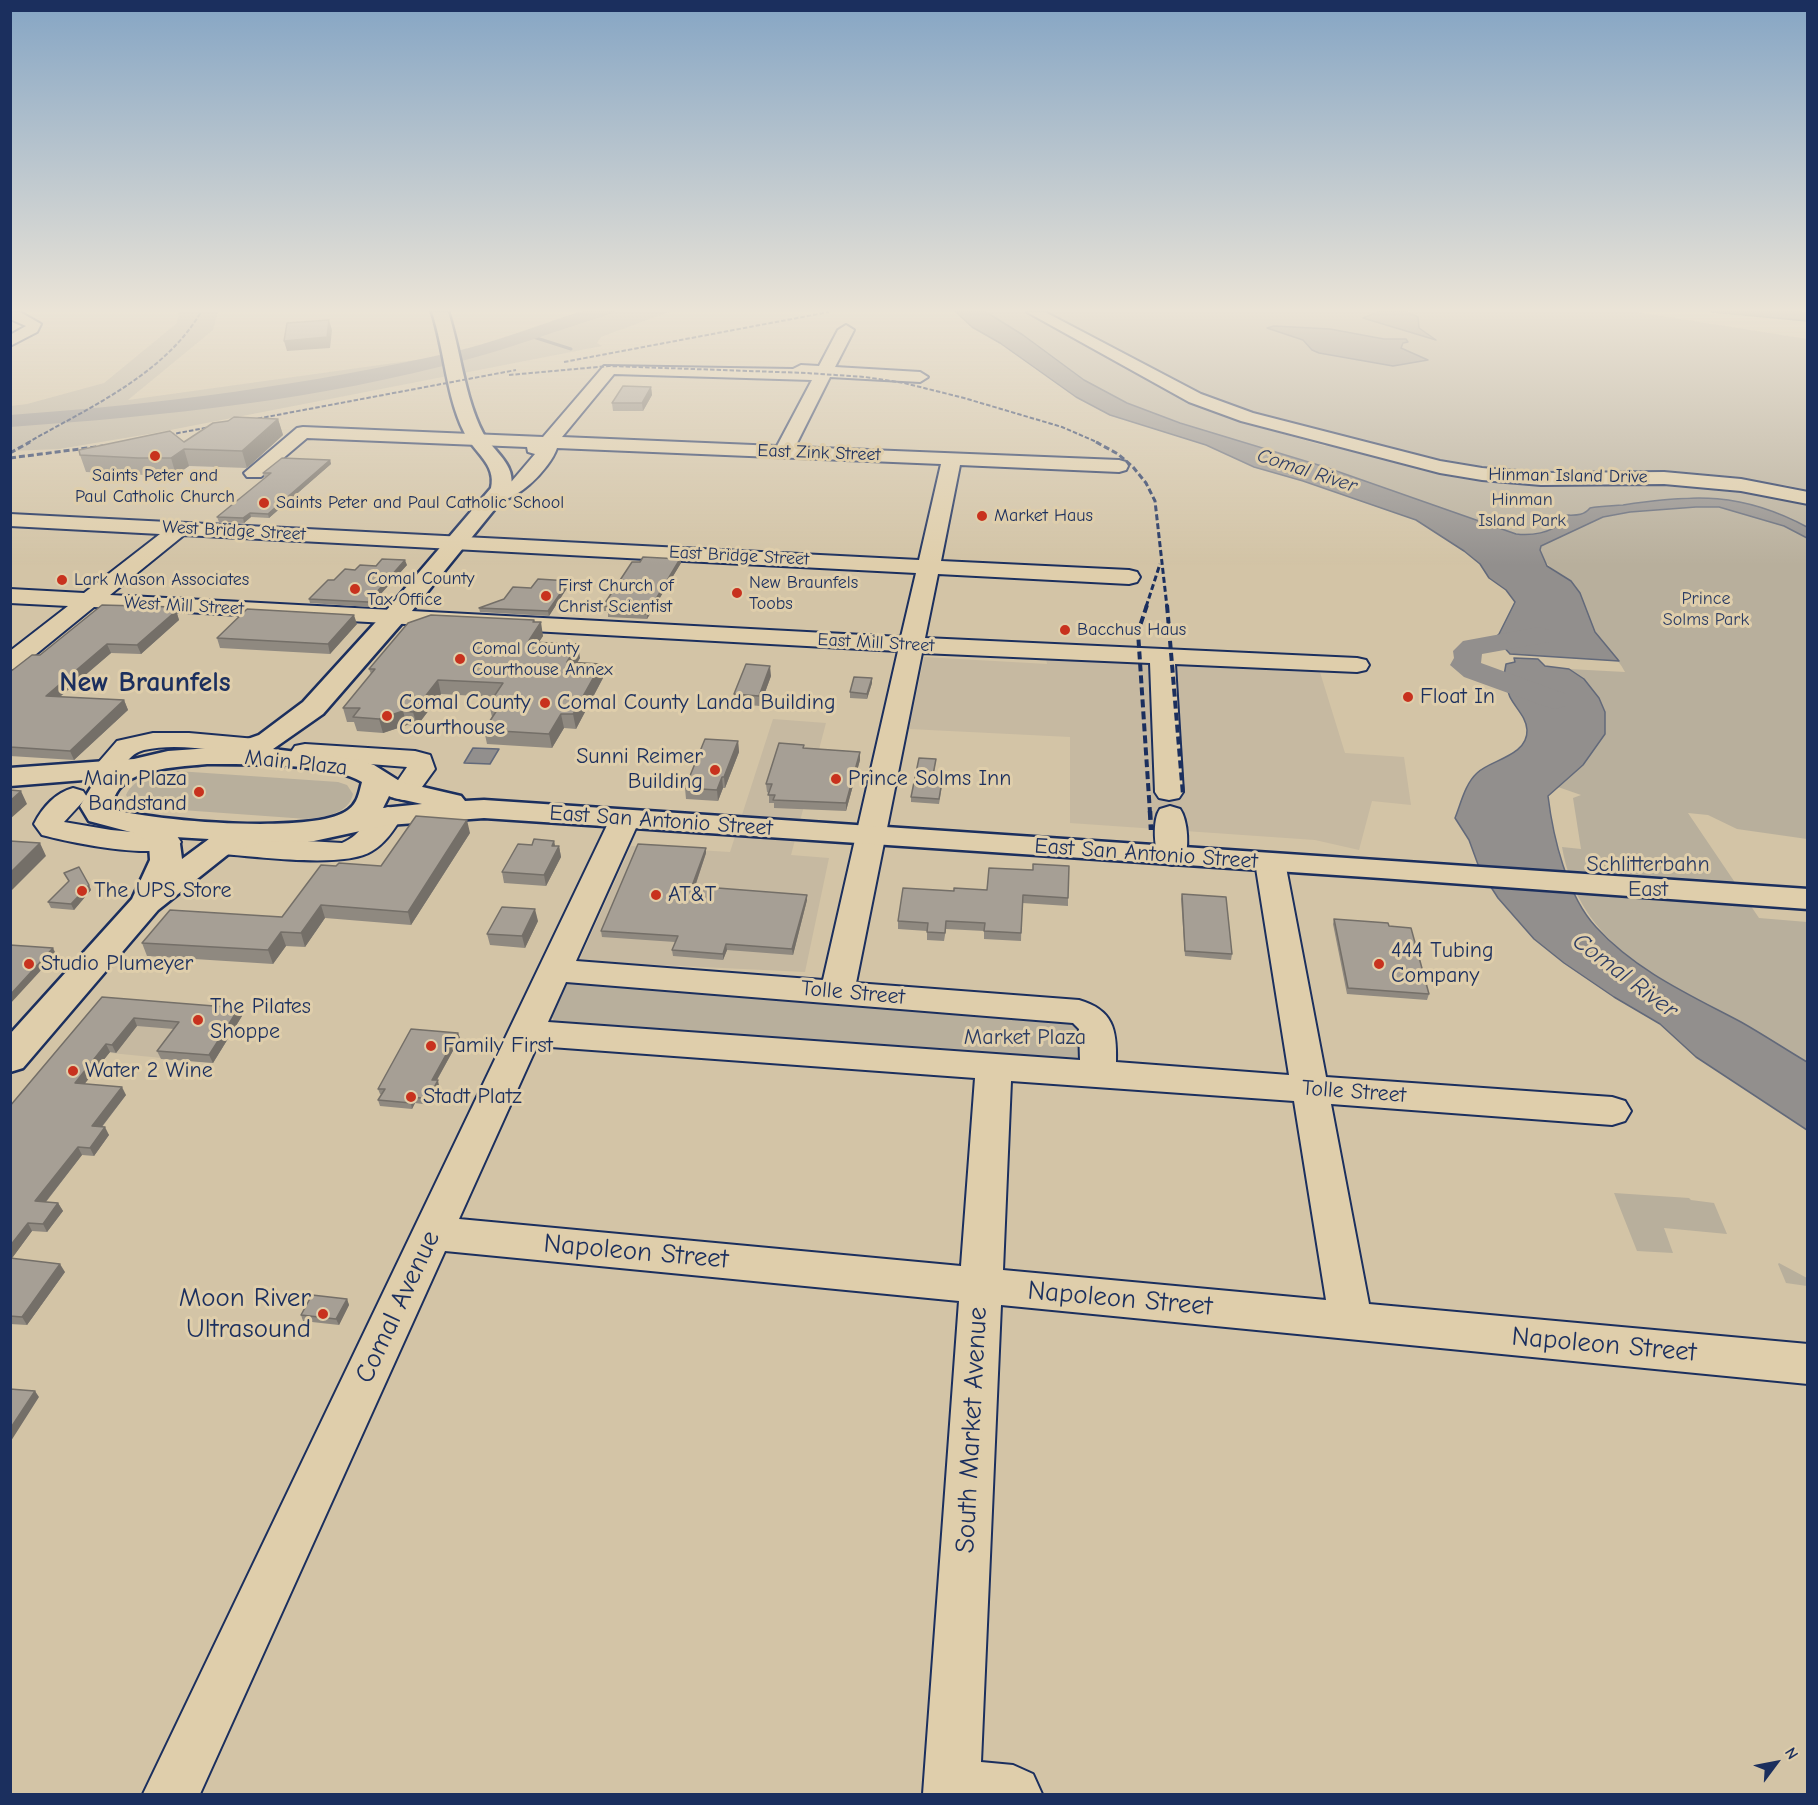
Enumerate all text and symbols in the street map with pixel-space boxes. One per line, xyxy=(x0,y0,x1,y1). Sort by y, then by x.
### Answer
street label: East Zink Street xyxy=(757,440,881,466)
water label: Comal River xyxy=(1254,444,1360,498)
marker: Saints Peter and Paul Catholic Church xyxy=(148,449,162,463)
street label: Hinman Island Drive xyxy=(1488,464,1648,488)
place label: Saints Peter and Paul Catholic Church xyxy=(75,465,235,508)
park label: Hinman Island Park xyxy=(1478,489,1566,532)
place label: Saints Peter and Paul Catholic School xyxy=(276,492,564,514)
marker: Saints Peter and Paul Catholic School xyxy=(257,496,271,510)
place label: Market Haus xyxy=(994,505,1093,527)
marker: Market Haus xyxy=(975,509,989,523)
street label: West Bridge Street xyxy=(162,516,306,546)
street label: East Bridge Street xyxy=(668,542,810,570)
place label: Comal County Tax Office xyxy=(367,568,475,610)
place label: Lark Mason Associates xyxy=(74,569,249,591)
place label: New Braunfels Toobs xyxy=(749,572,858,614)
marker: Lark Mason Associates xyxy=(55,573,69,587)
place label: First Church of Christ Scientist xyxy=(558,575,674,618)
marker: Comal County Tax Office xyxy=(348,582,362,596)
marker: New Braunfels Toobs xyxy=(730,586,744,600)
park label: Prince Solms Park xyxy=(1663,588,1749,630)
marker: First Church of Christ Scientist xyxy=(539,589,553,603)
street label: West Mill Street xyxy=(123,592,245,620)
place label: Bacchus Haus xyxy=(1077,619,1186,641)
marker: Bacchus Haus xyxy=(1058,623,1072,637)
street label: East Mill Street xyxy=(817,629,935,657)
place label: Comal County Courthouse Annex xyxy=(472,638,613,680)
marker: Comal County Courthouse Annex xyxy=(453,652,467,666)
district label: New Braunfels xyxy=(59,666,231,700)
place label: Float In xyxy=(1420,684,1495,710)
place label: Comal County Courthouse xyxy=(399,690,531,742)
place label: Comal County Landa Building xyxy=(557,690,836,716)
marker: Float In xyxy=(1401,690,1415,704)
marker: Comal County Landa Building xyxy=(538,696,552,710)
marker: Comal County Courthouse xyxy=(380,709,394,723)
street label: Main Plaza xyxy=(243,744,349,782)
place label: Sunni Reimer Building xyxy=(576,744,703,796)
marker: Sunni Reimer Building xyxy=(708,763,722,777)
place label: Main Plaza Bandstand xyxy=(84,766,187,818)
place label: Prince Solms Inn xyxy=(848,766,1011,792)
marker: Prince Solms Inn xyxy=(829,772,843,786)
marker: Main Plaza Bandstand xyxy=(192,785,206,799)
street label: East San Antonio Street xyxy=(548,800,774,842)
street label: East San Antonio Street xyxy=(1033,833,1259,875)
park label: Schlitterbahn East xyxy=(1586,852,1710,903)
place label: The UPS Store xyxy=(94,878,231,904)
place label: AT&T xyxy=(668,882,716,908)
marker: The UPS Store xyxy=(75,884,89,898)
marker: AT&T xyxy=(649,888,663,902)
water label: Comal River xyxy=(1567,927,1683,1025)
place label: 444 Tubing Company xyxy=(1391,938,1494,990)
place label: Studio Plumeyer xyxy=(41,951,193,977)
marker: Studio Plumeyer xyxy=(22,957,36,971)
marker: 444 Tubing Company xyxy=(1372,957,1386,971)
street label: Tolle Street xyxy=(800,975,906,1011)
place label: The Pilates Shoppe xyxy=(210,994,311,1046)
marker: The Pilates Shoppe xyxy=(191,1013,205,1027)
park label: Market Plaza xyxy=(964,1025,1086,1051)
place label: Family First xyxy=(443,1033,553,1059)
marker: Family First xyxy=(424,1039,438,1053)
place label: Water 2 Wine xyxy=(85,1058,213,1084)
marker: Water 2 Wine xyxy=(66,1064,80,1078)
street label: Tolle Street xyxy=(1301,1075,1407,1109)
place label: Stadt Platz xyxy=(423,1084,522,1110)
marker: Stadt Platz xyxy=(404,1090,418,1104)
street label: Comal Avenue xyxy=(349,1226,447,1388)
street label: Napoleon Street xyxy=(542,1228,730,1276)
street label: Napoleon Street xyxy=(1026,1275,1214,1323)
place label: Moon River Ultrasound xyxy=(179,1282,311,1345)
street label: South Market Avenue xyxy=(949,1306,995,1554)
marker: Moon River Ultrasound xyxy=(316,1307,330,1321)
street label: Napoleon Street xyxy=(1510,1321,1698,1369)
north arrow xyxy=(1746,1733,1806,1793)
text: N xyxy=(1781,1744,1802,1763)

